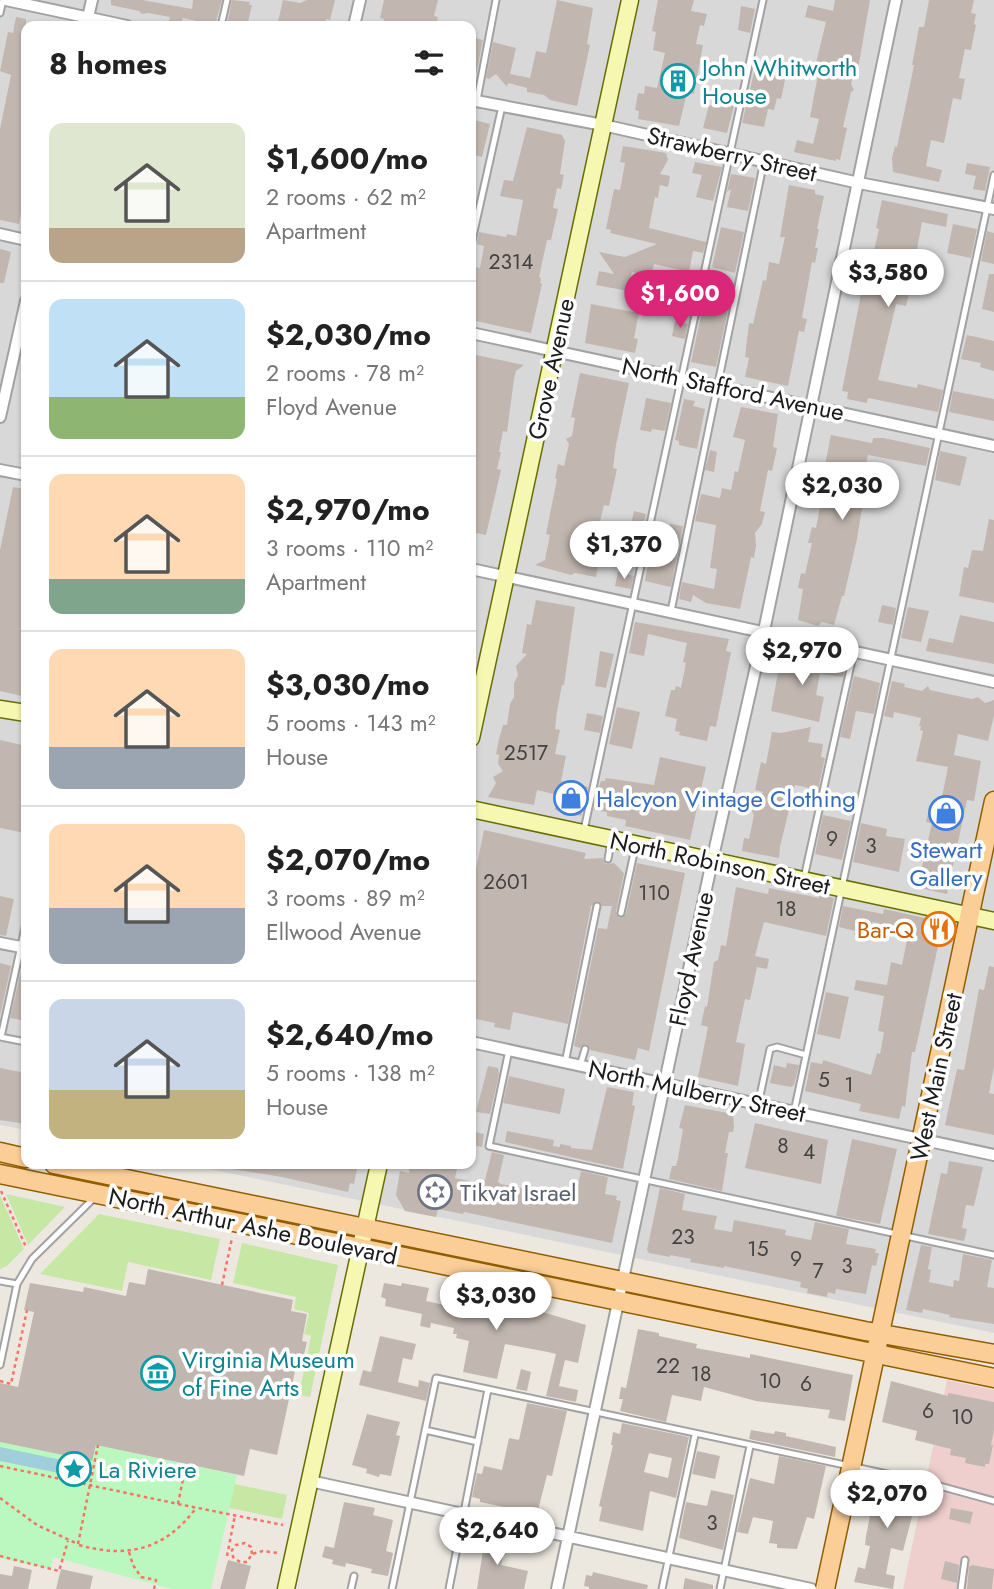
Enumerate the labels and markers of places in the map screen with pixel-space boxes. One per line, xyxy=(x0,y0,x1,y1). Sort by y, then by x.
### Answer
place label: John Whitworth House xyxy=(699,50,857,113)
building icon: John Whitworth House xyxy=(659,62,697,100)
pin: $3,580 xyxy=(831,250,945,309)
pin: $1,600 xyxy=(623,270,737,330)
pin: $2,030 xyxy=(785,462,899,522)
pin: $1,370 xyxy=(567,522,681,581)
pin: $2,970 xyxy=(745,628,859,687)
shop icon: Halcyon Vintage Clothing xyxy=(552,779,590,817)
place label: Halcyon Vintage Clothing xyxy=(596,781,856,816)
shop icon: Stewart Gallery xyxy=(927,794,965,832)
place label: Stewart Gallery xyxy=(909,832,983,895)
restaurant icon: Bar-Q xyxy=(920,910,958,948)
place label: Bar-Q xyxy=(857,912,914,947)
synagogue icon: Tikvat Israel xyxy=(416,1173,454,1211)
place label: Tikvat Israel xyxy=(460,1175,577,1210)
pin: $3,030 xyxy=(439,1272,553,1332)
place label: Virginia Museum of Fine Arts xyxy=(182,1342,355,1405)
museum icon: Virginia Museum of Fine Arts xyxy=(139,1354,177,1392)
place icon: La Riviere xyxy=(55,1450,93,1488)
place label: La Riviere xyxy=(98,1452,197,1487)
pin: $2,070 xyxy=(830,1470,944,1530)
pin: $2,640 xyxy=(440,1508,554,1567)

